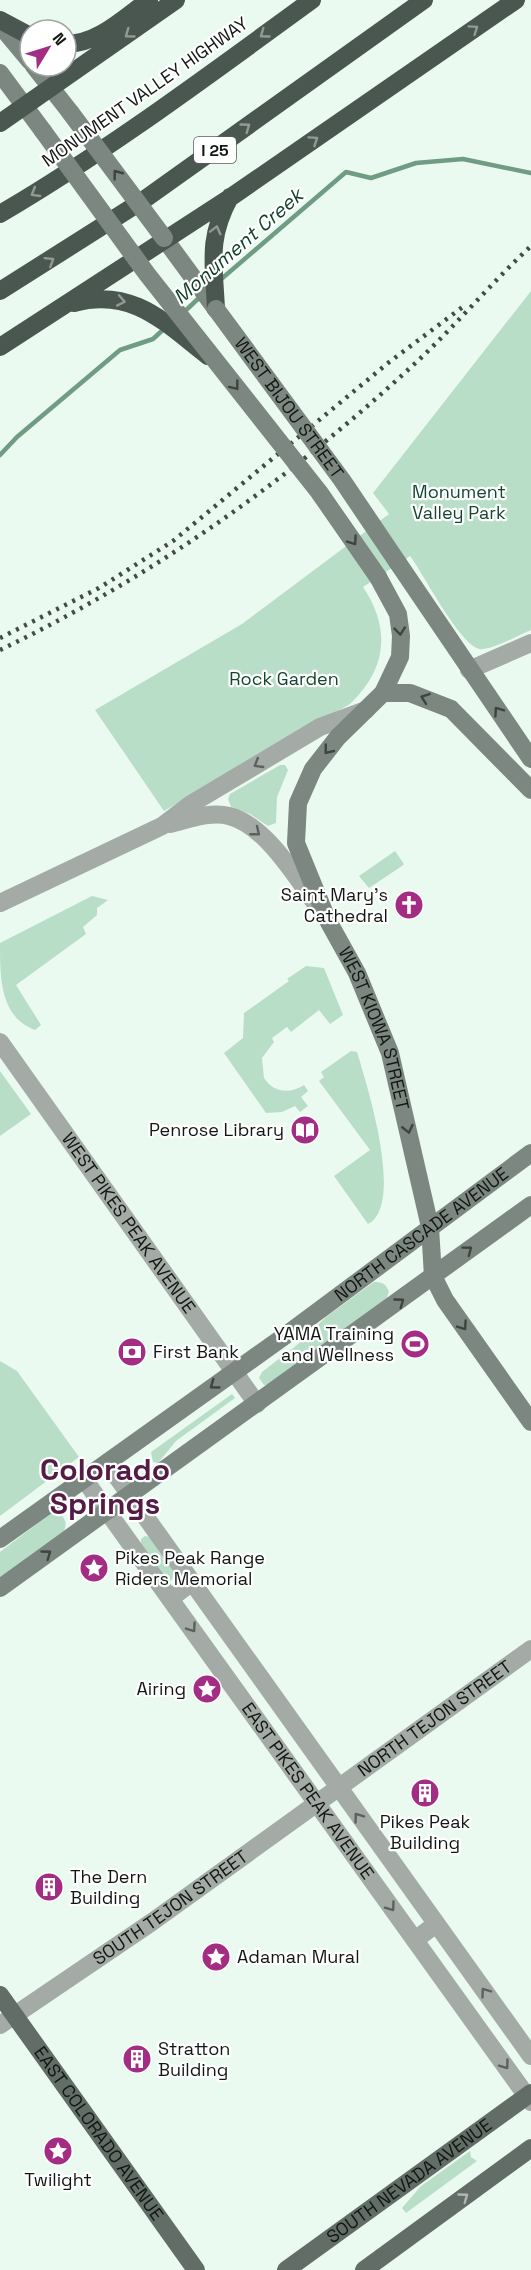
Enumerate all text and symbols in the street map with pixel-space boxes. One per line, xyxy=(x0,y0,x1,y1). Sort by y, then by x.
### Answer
street label: MONUMENT VALLEY HIGHWAY xyxy=(37,12,253,172)
north arrow xyxy=(18,18,78,78)
one-way arrow xyxy=(468,25,479,36)
one-way arrow xyxy=(124,27,135,38)
one-way arrow xyxy=(260,27,271,38)
one-way arrow xyxy=(239,124,250,135)
one-way arrow xyxy=(307,136,318,147)
road number: I 25 xyxy=(194,137,236,163)
one-way arrow xyxy=(113,170,124,181)
water label: Monument Creek xyxy=(168,181,310,310)
one-way arrow xyxy=(31,186,41,197)
one-way arrow xyxy=(209,226,222,236)
one-way arrow xyxy=(43,257,54,268)
one-way arrow xyxy=(116,294,126,307)
street label: WEST BIJOU STREET xyxy=(230,333,349,483)
one-way arrow xyxy=(228,379,239,390)
park label: Monument Valley Park xyxy=(412,480,506,524)
one-way arrow xyxy=(346,535,357,546)
one-way arrow xyxy=(393,626,405,635)
park label: Rock Garden xyxy=(229,667,339,690)
one-way arrow xyxy=(420,693,431,705)
one-way arrow xyxy=(494,706,505,717)
one-way arrow xyxy=(324,744,335,755)
one-way arrow xyxy=(254,757,264,768)
one-way arrow xyxy=(249,824,260,835)
place label: Saint Mary's Cathedral xyxy=(281,883,388,927)
church icon: Saint Mary's Cathedral xyxy=(393,889,425,921)
street label: WEST KIOWA STREET xyxy=(334,943,415,1113)
library icon: Penrose Library xyxy=(289,1114,321,1146)
place label: Penrose Library xyxy=(149,1118,284,1141)
one-way arrow xyxy=(401,1124,414,1134)
street label: WEST PIKES PEAK AVENUE xyxy=(57,1128,201,1318)
street label: NORTH CASCADE AVENUE xyxy=(330,1162,513,1306)
one-way arrow xyxy=(462,1247,473,1258)
one-way arrow xyxy=(393,1298,404,1309)
one-way arrow xyxy=(456,1320,467,1331)
place label: YAMA Training and Wellness xyxy=(274,1322,394,1366)
sports icon: YAMA Training and Wellness xyxy=(399,1328,431,1360)
bank icon: First Bank xyxy=(116,1336,148,1368)
place label: First Bank xyxy=(153,1340,239,1363)
one-way arrow xyxy=(209,1378,220,1389)
district label: Colorado Springs xyxy=(40,1450,170,1523)
place label: Pikes Peak Range Riders Memorial xyxy=(115,1546,265,1590)
one-way arrow xyxy=(41,1550,52,1561)
place icon: Pikes Peak Range Riders Memorial xyxy=(78,1552,110,1584)
one-way arrow xyxy=(185,1622,196,1633)
street label: NORTH TEJON STREET xyxy=(353,1654,516,1781)
place icon: Airing xyxy=(191,1673,223,1705)
place label: Airing xyxy=(136,1677,186,1700)
street label: EAST PIKES PEAK AVENUE xyxy=(237,1698,379,1884)
building icon: Pikes Peak Building xyxy=(409,1777,441,1809)
place label: Pikes Peak Building xyxy=(380,1810,471,1854)
one-way arrow xyxy=(354,1812,365,1823)
street label: SOUTH TEJON STREET xyxy=(88,1844,253,1970)
place label: The Dern Building xyxy=(70,1865,147,1909)
building icon: The Dern Building xyxy=(33,1871,65,1903)
one-way arrow xyxy=(384,1900,395,1911)
place icon: Adaman Mural xyxy=(200,1941,232,1973)
place label: Adaman Mural xyxy=(237,1945,360,1968)
one-way arrow xyxy=(481,1987,492,1998)
place label: Stratton Building xyxy=(158,2037,230,2081)
street label: EAST COLORADO AVENUE xyxy=(29,2041,169,2225)
building icon: Stratton Building xyxy=(121,2043,153,2075)
one-way arrow xyxy=(498,2059,509,2070)
street label: SOUTH NEVADA AVENUE xyxy=(322,2113,496,2248)
place icon: Twilight xyxy=(42,2135,74,2167)
place label: Twilight xyxy=(24,2168,92,2191)
one-way arrow xyxy=(457,2193,468,2204)

